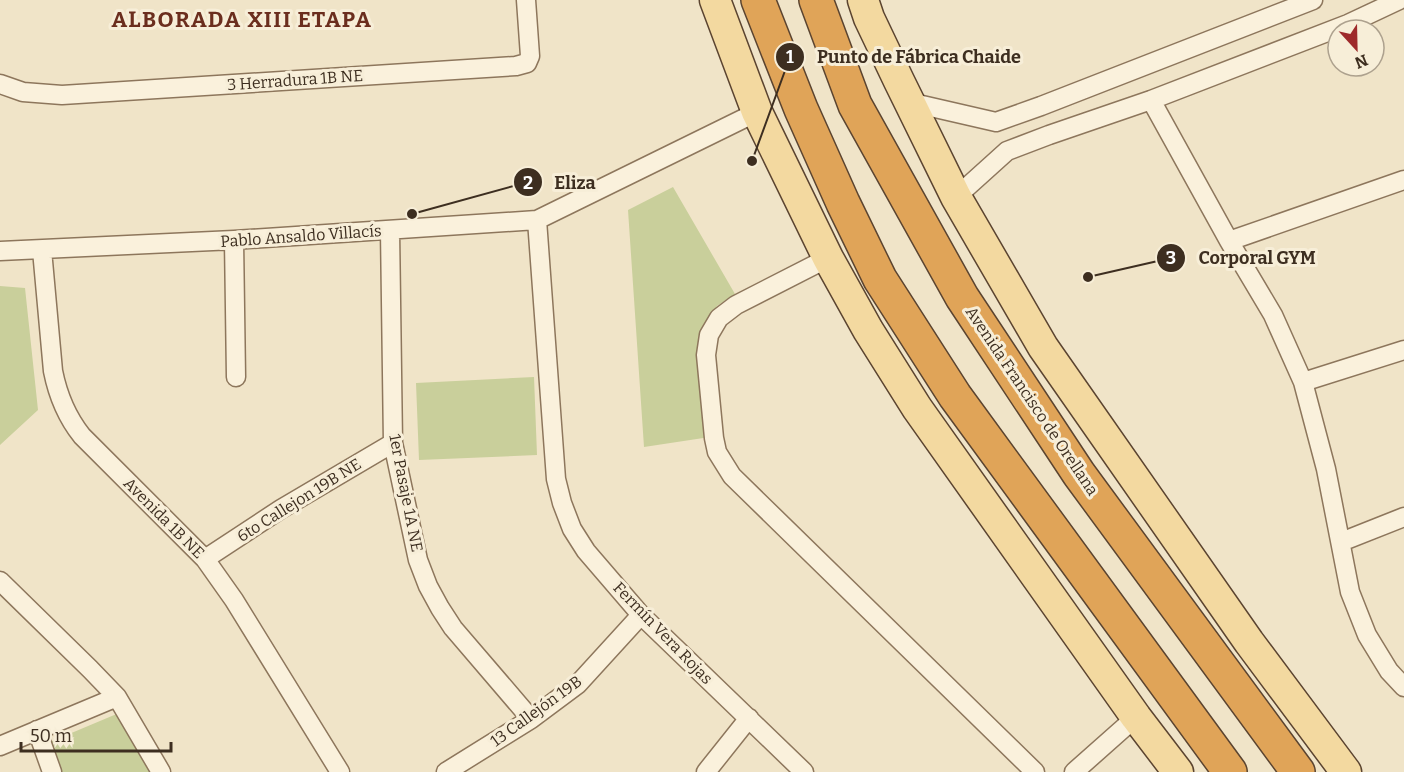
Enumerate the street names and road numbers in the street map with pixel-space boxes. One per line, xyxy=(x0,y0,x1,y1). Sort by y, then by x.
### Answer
street label: 3 Herradura 1B NE xyxy=(226,66,364,94)
street label: Pablo Ansaldo Villacís xyxy=(220,221,382,251)
street label: Avenida Francisco de Orellana xyxy=(962,303,1103,499)
street label: 1er Pasaje 1A NE xyxy=(385,432,427,554)
street label: 6to Callejon 19B NE xyxy=(233,454,365,546)
street label: Avenida 1B NE xyxy=(120,474,208,562)
street label: Fermín Vera Rojas xyxy=(609,578,717,688)
street label: 13 Callejón 19B xyxy=(487,671,585,751)

